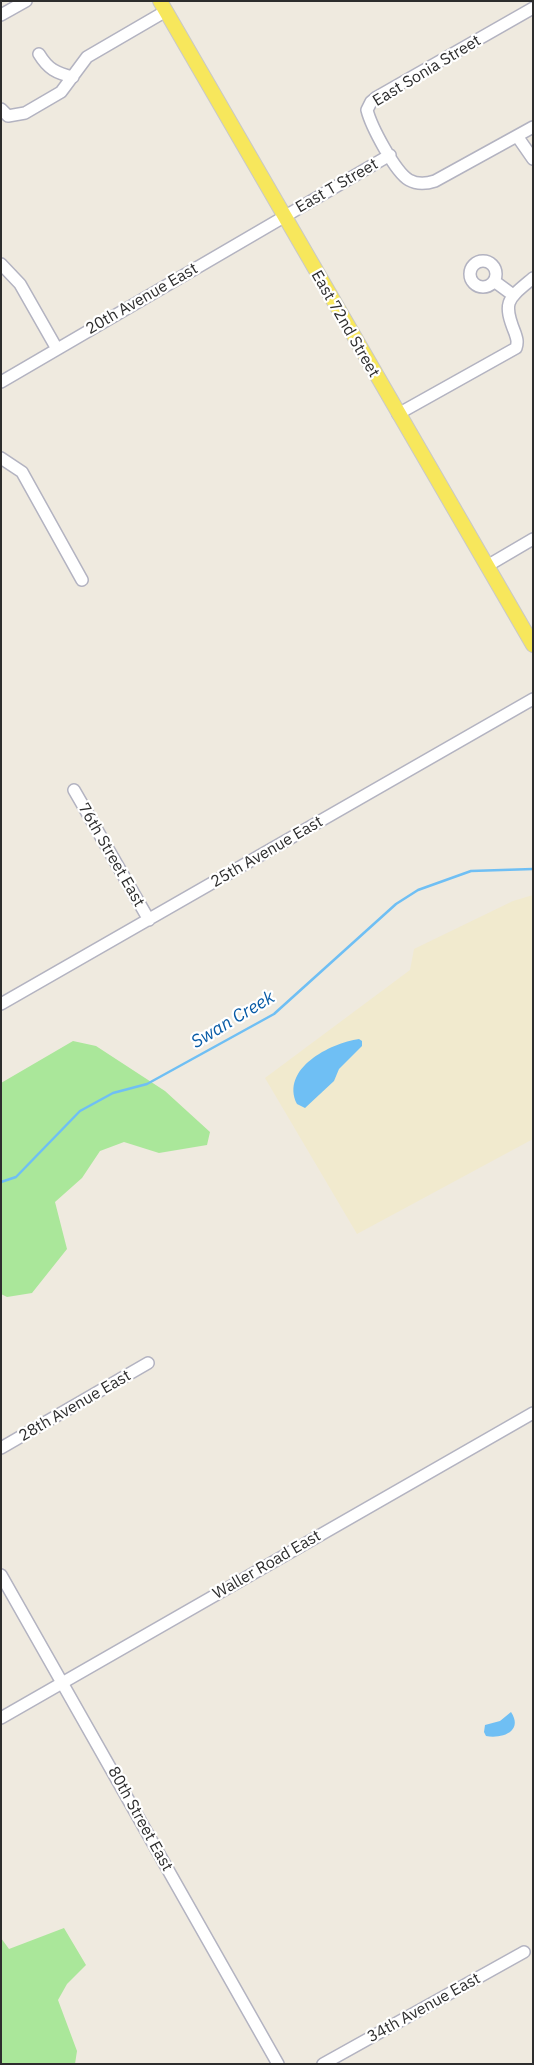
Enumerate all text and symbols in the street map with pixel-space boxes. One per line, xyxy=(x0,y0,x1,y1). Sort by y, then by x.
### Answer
street label: East Sonia Street xyxy=(370,31,484,111)
street label: East T Street xyxy=(292,155,382,217)
street label: 20th Avenue East xyxy=(83,259,201,339)
street label: East 72nd Street xyxy=(307,267,383,381)
street label: 76th Street East xyxy=(74,800,148,910)
street label: 25th Avenue East xyxy=(208,812,326,892)
water label: Swan Creek xyxy=(187,987,279,1053)
street label: 28th Avenue East xyxy=(16,1366,134,1446)
street label: Waller Road East xyxy=(210,1526,324,1604)
street label: 80th Street East xyxy=(103,1763,177,1875)
street label: 34th Avenue East xyxy=(364,1969,484,2047)

